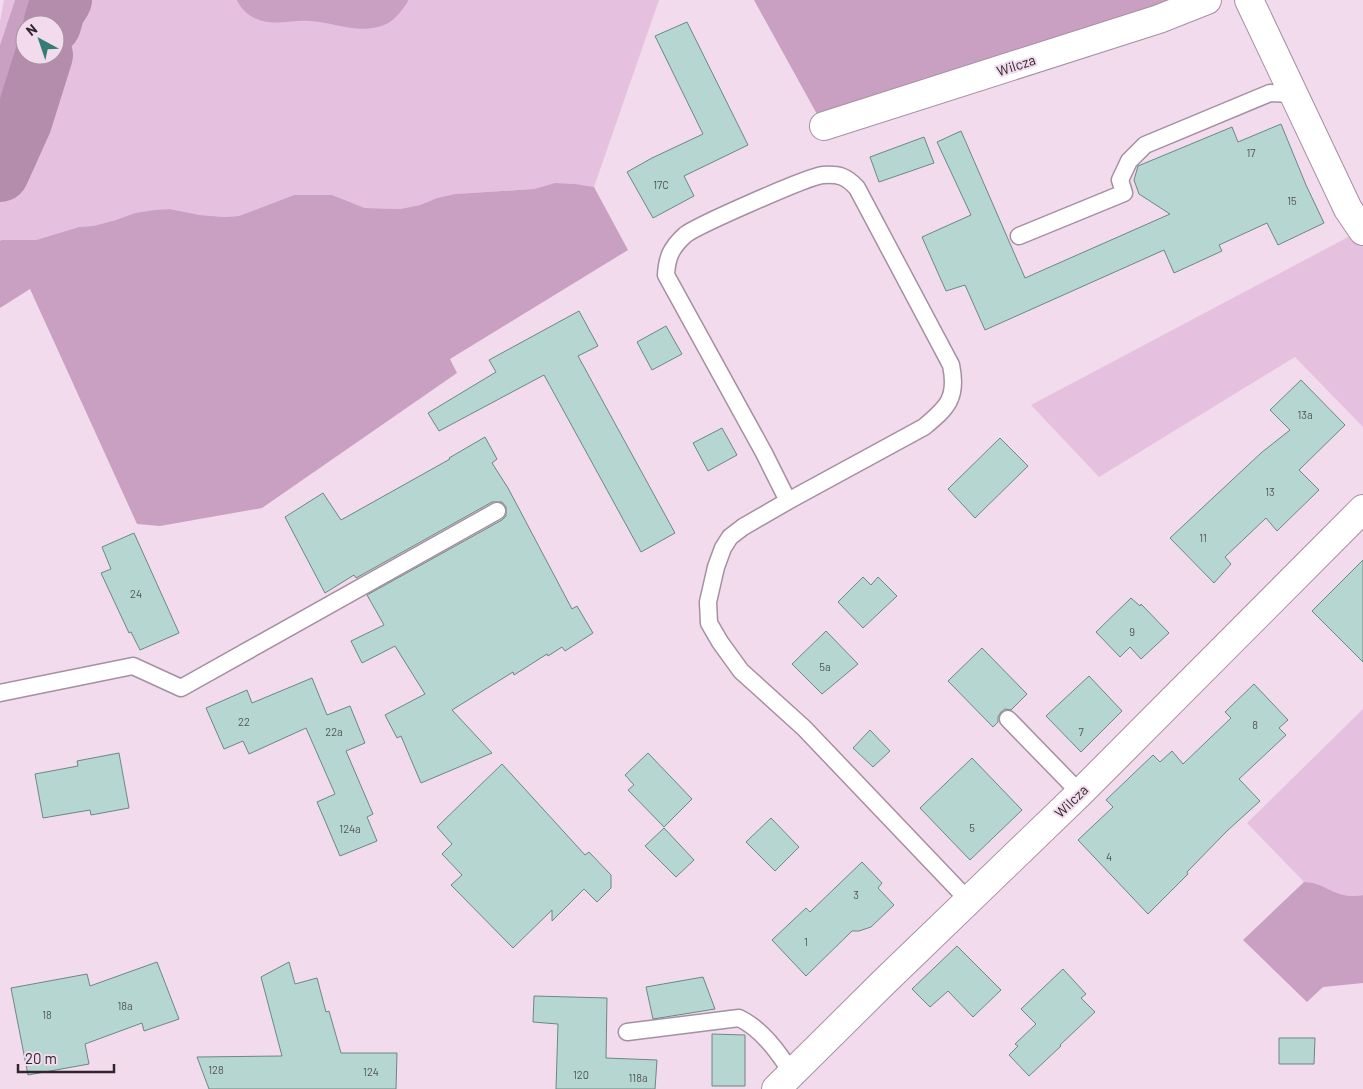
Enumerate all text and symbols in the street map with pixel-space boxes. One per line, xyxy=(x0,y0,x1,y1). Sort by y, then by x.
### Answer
north arrow xyxy=(15,15,65,65)
text: N xyxy=(22,20,40,39)
street label: Wilcza xyxy=(994,51,1038,79)
house number: 17 xyxy=(1246,146,1256,159)
house number: 17C xyxy=(653,178,669,191)
house number: 15 xyxy=(1287,194,1297,207)
house number: 13a xyxy=(1297,408,1313,421)
house number: 13 xyxy=(1265,485,1275,498)
house number: 11 xyxy=(1199,531,1207,544)
house number: 24 xyxy=(130,587,142,600)
house number: 9 xyxy=(1129,625,1135,638)
house number: 5a xyxy=(819,660,831,673)
house number: 22 xyxy=(238,715,250,728)
house number: 8 xyxy=(1252,718,1258,731)
house number: 22a xyxy=(325,725,343,738)
house number: 7 xyxy=(1078,725,1084,738)
street label: Wilcza xyxy=(1051,781,1091,821)
house number: 5 xyxy=(969,821,975,834)
house number: 124a xyxy=(339,822,361,835)
house number: 4 xyxy=(1106,850,1112,863)
house number: 3 xyxy=(853,888,859,901)
house number: 1 xyxy=(804,935,808,948)
house number: 18a xyxy=(117,999,133,1012)
house number: 18 xyxy=(42,1008,52,1021)
scale bar xyxy=(18,1042,114,1074)
text: 20 m xyxy=(25,1049,57,1067)
house number: 128 xyxy=(208,1063,224,1076)
house number: 124 xyxy=(363,1065,379,1078)
house number: 120 xyxy=(573,1068,589,1081)
house number: 118a xyxy=(628,1071,648,1084)

